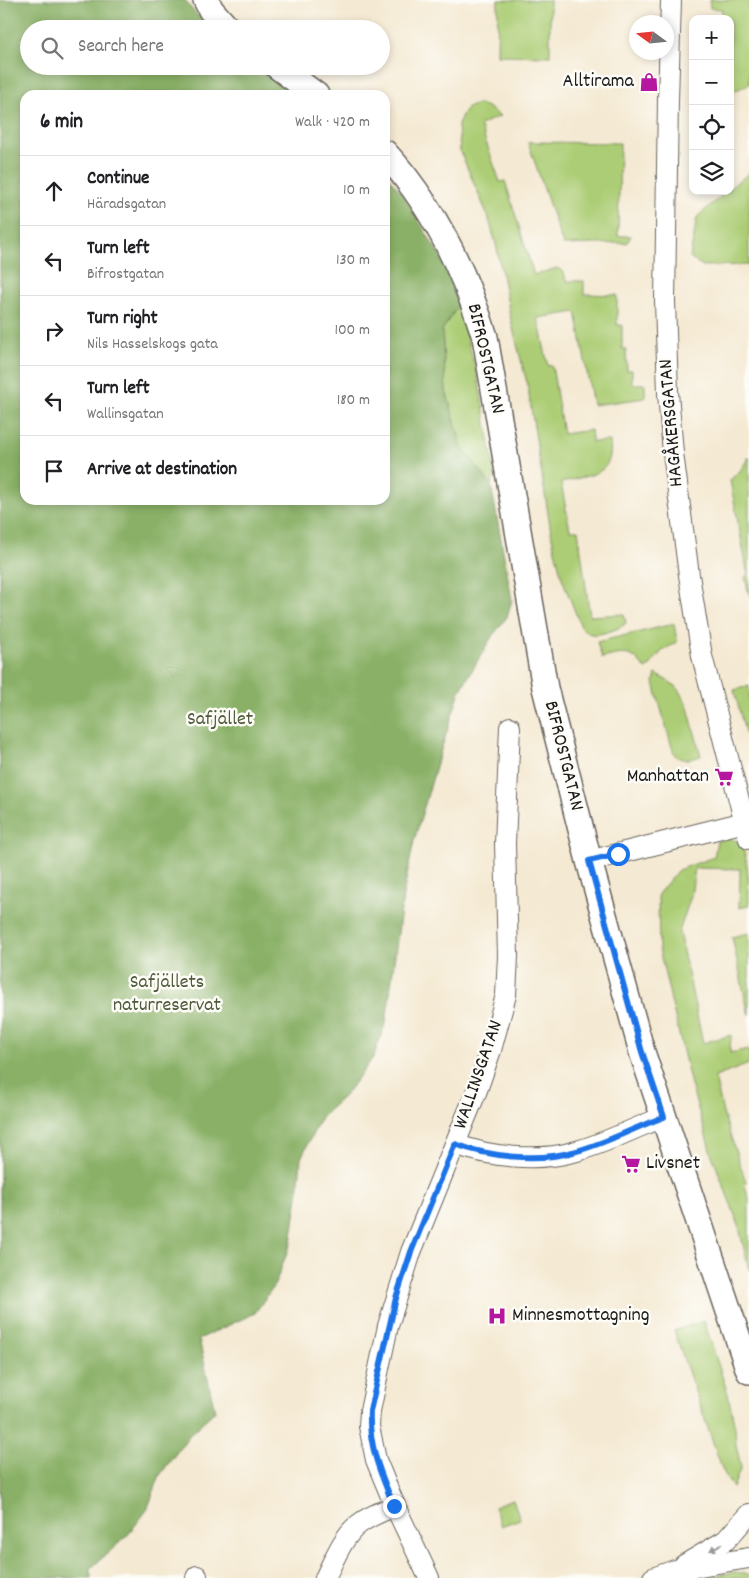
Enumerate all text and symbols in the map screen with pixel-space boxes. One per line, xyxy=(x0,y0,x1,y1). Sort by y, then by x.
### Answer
north arrow xyxy=(629,15,674,60)
map controls xyxy=(689,15,734,195)
button: + xyxy=(689,15,734,60)
search box xyxy=(20,20,390,75)
icon: search xyxy=(38,34,66,62)
text: Search here xyxy=(78,34,164,61)
button: − xyxy=(689,60,734,105)
place label: Alltirama xyxy=(563,68,635,96)
shop icon: Alltirama xyxy=(638,71,660,93)
button: locate xyxy=(689,105,734,150)
text: 6 min xyxy=(40,108,83,138)
text: Walk · 420 m xyxy=(295,111,370,134)
button: layers xyxy=(689,150,734,195)
text: Continue xyxy=(87,166,149,193)
icon: ahead xyxy=(40,177,68,205)
text: 10 m xyxy=(343,179,370,202)
text: Häradsgatan xyxy=(87,193,166,216)
text: Turn left xyxy=(87,236,150,263)
icon: left xyxy=(40,247,68,275)
text: 130 m xyxy=(336,249,370,272)
text: Bifrostgatan xyxy=(87,263,164,286)
street label: BIFROSTGATAN xyxy=(459,301,511,417)
text: Turn right xyxy=(87,306,158,333)
icon: right xyxy=(40,317,68,345)
text: 100 m xyxy=(334,319,370,342)
text: Nils Hasselskogs gata xyxy=(87,333,218,356)
street label: HAGÅKERSGATAN xyxy=(652,358,692,488)
text: Turn left xyxy=(87,376,150,403)
icon: left xyxy=(40,387,68,415)
text: 180 m xyxy=(337,389,370,412)
text: Wallinsgatan xyxy=(87,403,164,426)
icon: arrive xyxy=(40,457,68,485)
text: Arrive at destination xyxy=(87,457,237,484)
street label: BIFROSTGATAN xyxy=(536,698,590,814)
park label: Safjället xyxy=(187,706,253,734)
place label: Manhattan xyxy=(627,763,709,791)
supermarket icon: Manhattan xyxy=(713,766,735,788)
route start xyxy=(607,843,630,866)
park label: Safjällets naturreservat xyxy=(113,969,221,1020)
street label: WALLINSGATAN xyxy=(447,1017,511,1133)
place label: Livsnet xyxy=(646,1150,700,1178)
supermarket icon: Livsnet xyxy=(620,1153,642,1175)
place label: Minnesmottagning xyxy=(512,1302,650,1330)
hospital icon: Minnesmottagning xyxy=(486,1305,508,1327)
route end xyxy=(383,1495,406,1518)
one-way arrow xyxy=(709,1542,722,1551)

